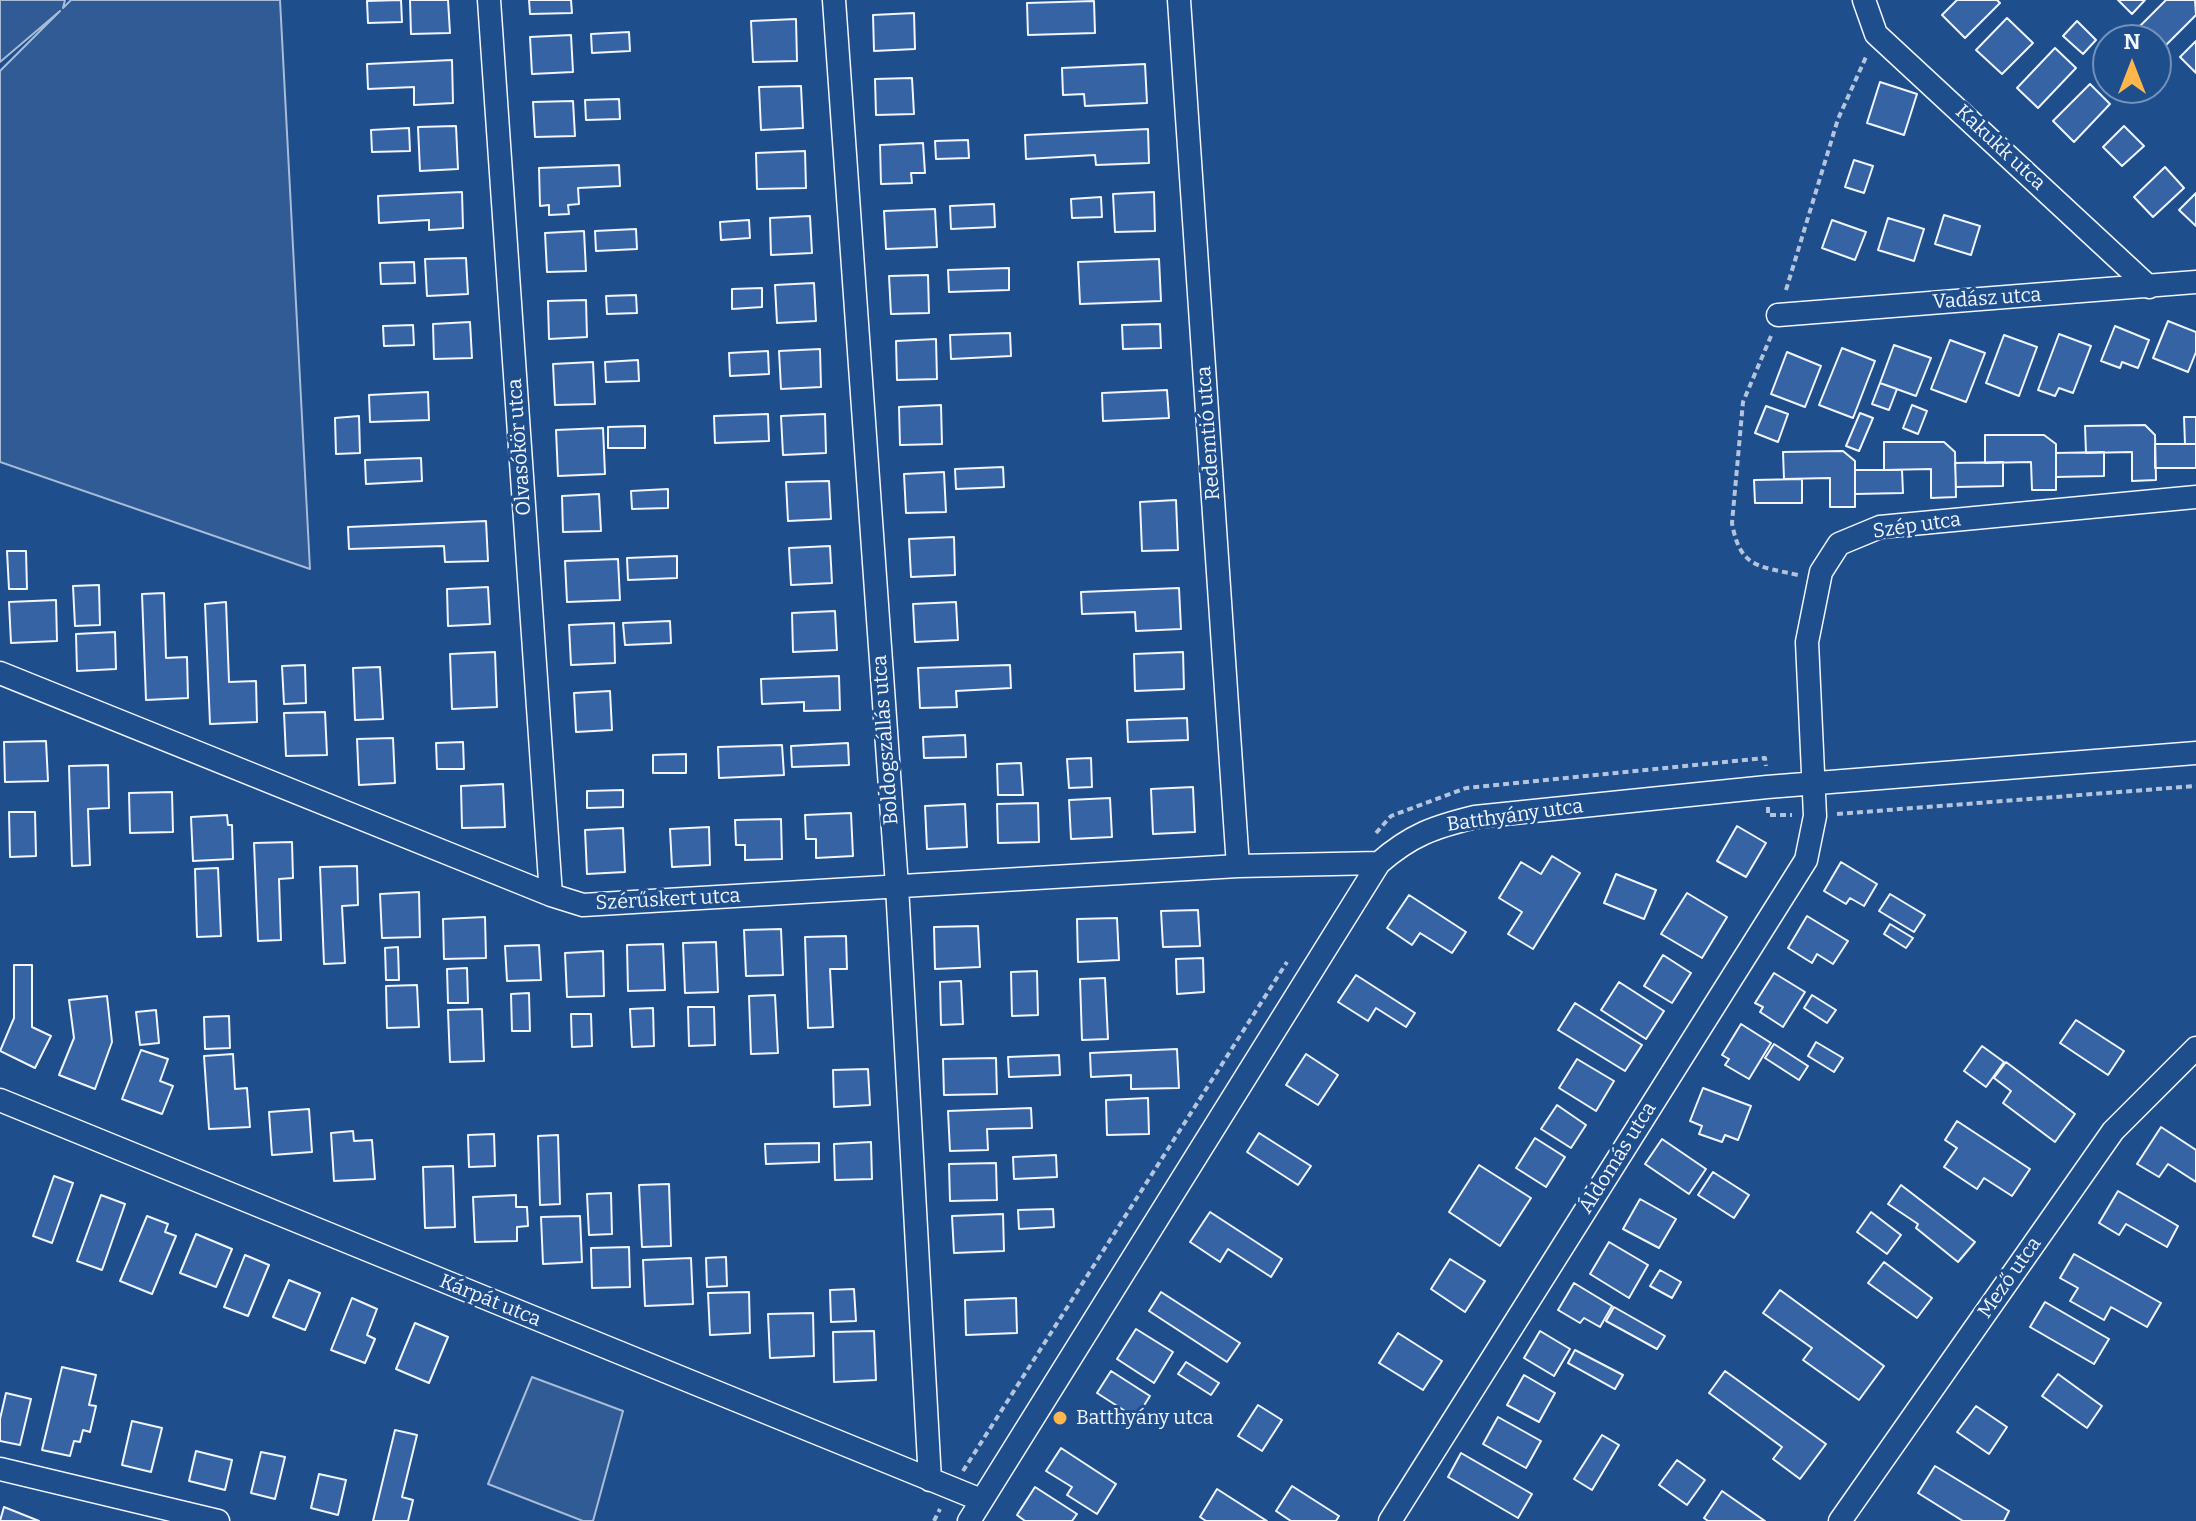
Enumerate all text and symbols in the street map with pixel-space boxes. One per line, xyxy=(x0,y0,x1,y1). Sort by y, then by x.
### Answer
north arrow xyxy=(2092,24,2172,104)
text: N xyxy=(2124,28,2140,55)
street label: Kakukk utca xyxy=(1950,100,2050,196)
street label: Vadász utca xyxy=(1932,283,2042,315)
street label: Redemtió utca xyxy=(1192,365,1226,501)
street label: Olvasókör utca xyxy=(503,378,537,516)
street label: Szép utca xyxy=(1871,508,1963,544)
street label: Boldogszállás utca xyxy=(868,654,904,826)
street label: Batthyány utca xyxy=(1445,795,1585,837)
street label: Szérűskert utca xyxy=(595,884,741,916)
street label: Áldomás utca xyxy=(1574,1098,1662,1218)
street label: Mező utca xyxy=(1973,1233,2047,1323)
street label: Kárpát utca xyxy=(436,1270,544,1332)
place label: Batthyány utca xyxy=(1076,1406,1213,1430)
marker: Batthyány utca xyxy=(1051,1409,1069,1427)

